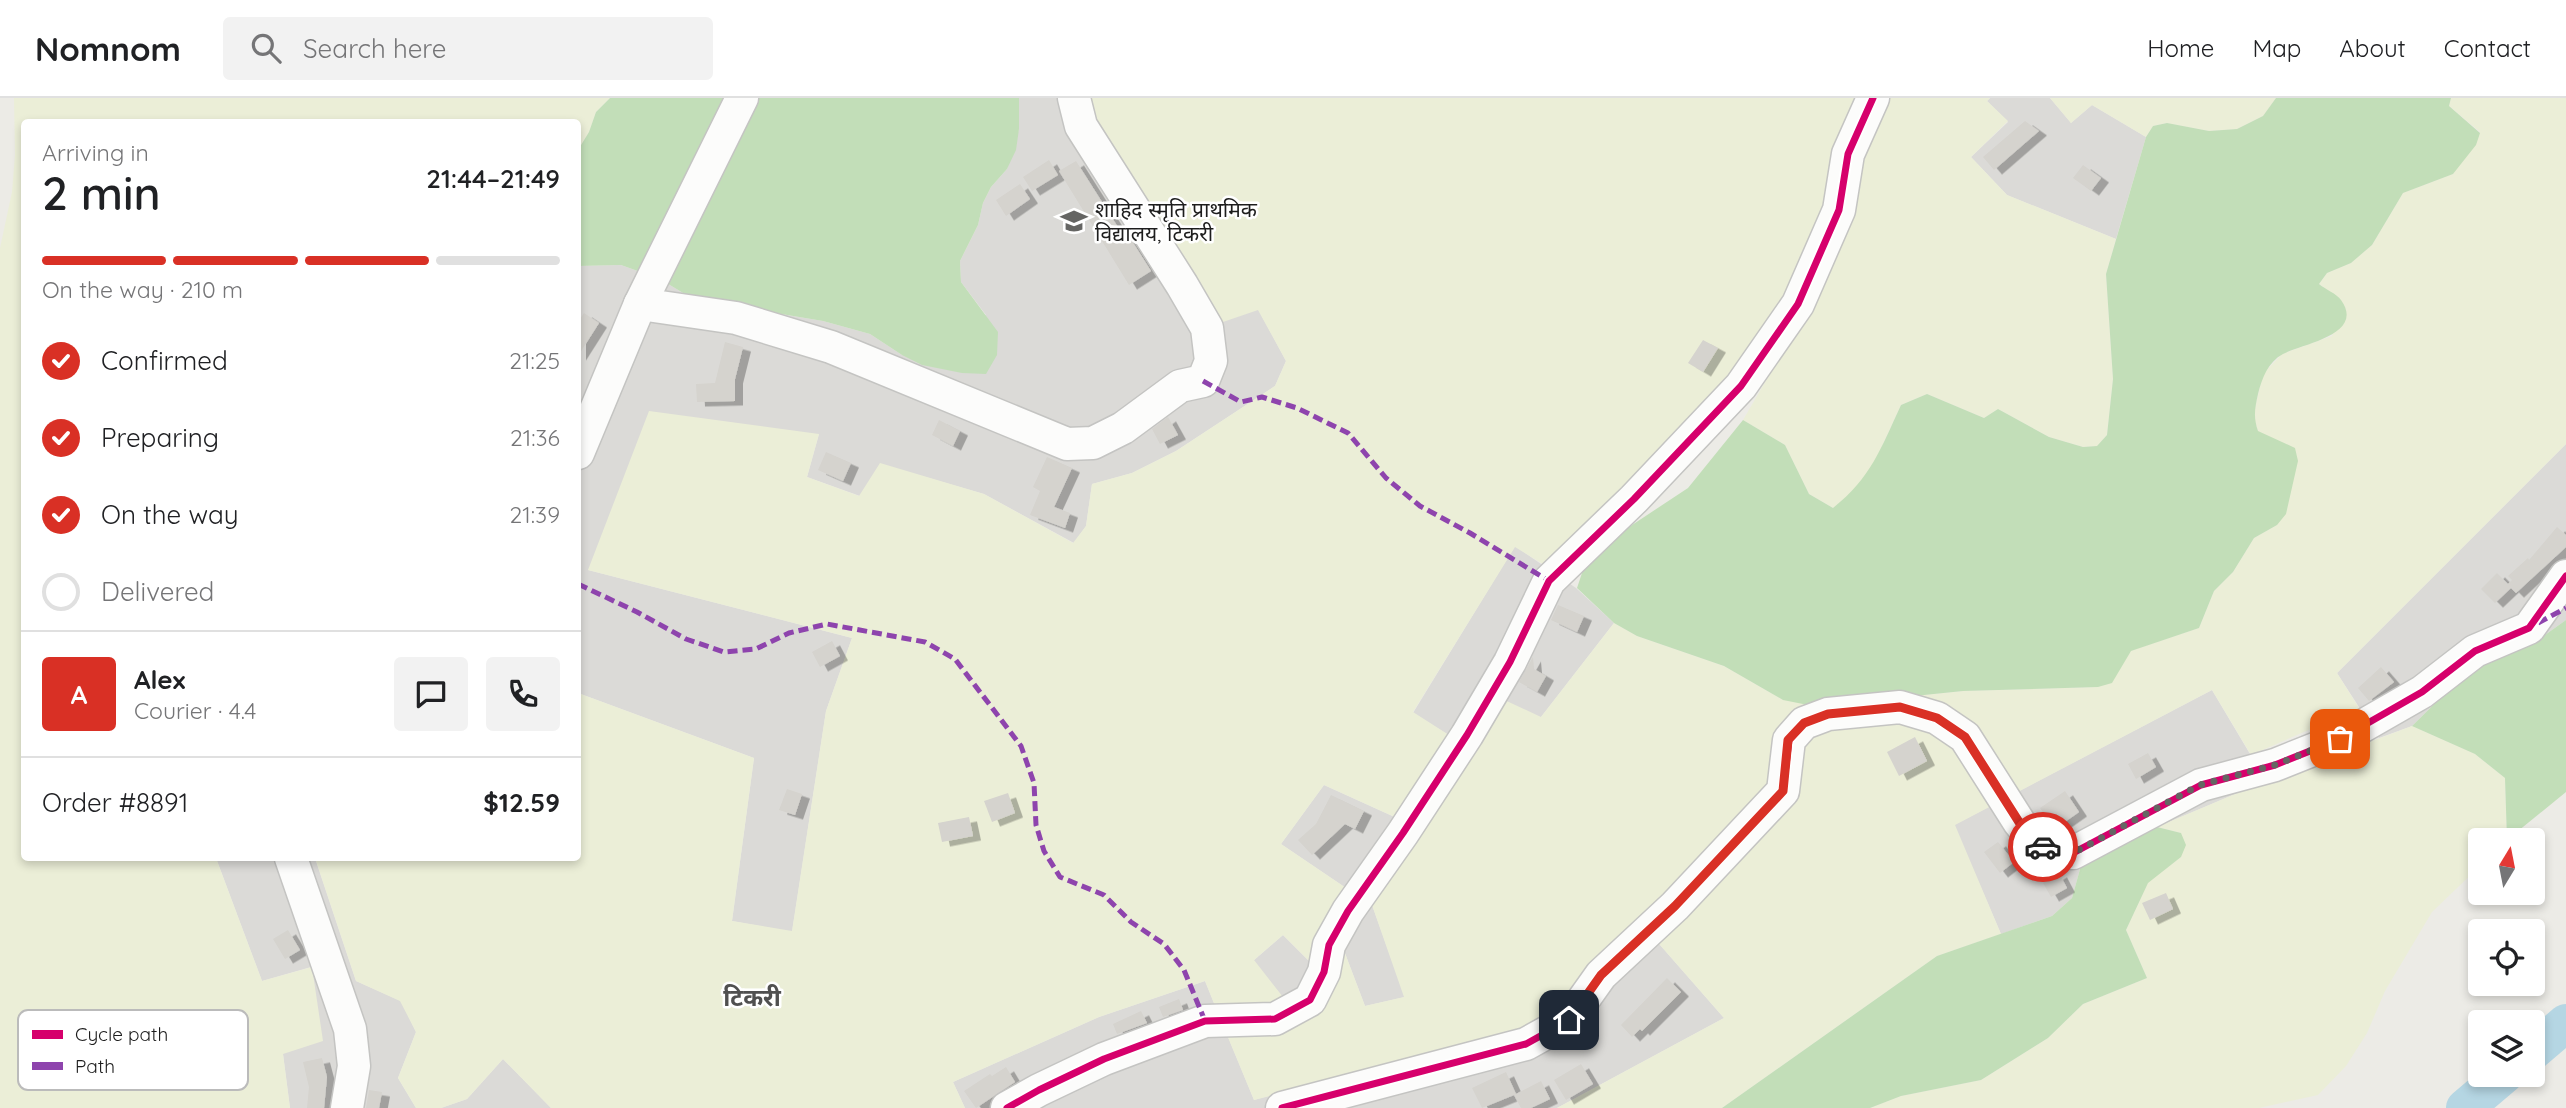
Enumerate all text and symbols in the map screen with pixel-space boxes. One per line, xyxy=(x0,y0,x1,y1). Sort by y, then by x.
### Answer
search box xyxy=(223,17,713,80)
text: Nomnom xyxy=(35,28,181,69)
icon: search xyxy=(247,29,285,67)
text: Search here xyxy=(303,32,447,65)
text: Home xyxy=(2147,33,2214,63)
text: Map xyxy=(2252,33,2301,63)
text: About xyxy=(2339,33,2406,63)
text: Contact xyxy=(2444,33,2531,63)
text: Arriving in xyxy=(42,138,149,167)
text: 21:44–21:49 xyxy=(426,162,560,195)
text: 2 min xyxy=(42,164,161,222)
place label: शाहिद स्मृति प्राथमिक विद्यालय, टिकरी xyxy=(1095,196,1258,246)
school or university icon: शाहिद स्मृति प्राथमिक विद्यालय, टिकरी xyxy=(1059,206,1089,236)
text: On the way · 210 m xyxy=(42,275,243,304)
icon: check xyxy=(42,342,80,380)
text: Confirmed xyxy=(101,344,228,377)
text: 21:25 xyxy=(509,346,560,375)
icon: check xyxy=(42,419,80,457)
text: Preparing xyxy=(101,421,219,454)
text: 21:36 xyxy=(510,423,560,452)
icon: check xyxy=(42,496,80,534)
text: On the way xyxy=(101,498,239,531)
text: 21:39 xyxy=(510,500,560,529)
text: Delivered xyxy=(101,575,214,608)
button: chat xyxy=(394,657,468,731)
button: phone xyxy=(486,657,560,731)
text: Alex xyxy=(134,663,185,696)
text: A xyxy=(71,678,87,711)
text: Courier · 4.4 xyxy=(134,696,256,725)
pin xyxy=(2310,709,2370,769)
icon: bag xyxy=(2321,720,2359,758)
text: Order #8891 xyxy=(42,786,188,819)
text: $12.59 xyxy=(483,786,560,819)
courier xyxy=(2008,812,2078,882)
icon: car xyxy=(2024,828,2062,866)
north arrow xyxy=(2468,828,2544,905)
map controls xyxy=(2468,828,2545,1087)
button: locate xyxy=(2468,919,2545,996)
district label: टिकरी xyxy=(723,982,782,1012)
pin xyxy=(1539,990,1599,1050)
icon: home xyxy=(1550,1001,1588,1039)
legend xyxy=(18,1010,248,1090)
button: layers xyxy=(2468,1010,2545,1087)
text: Cycle path xyxy=(75,1022,168,1046)
text: Path xyxy=(75,1054,115,1078)

